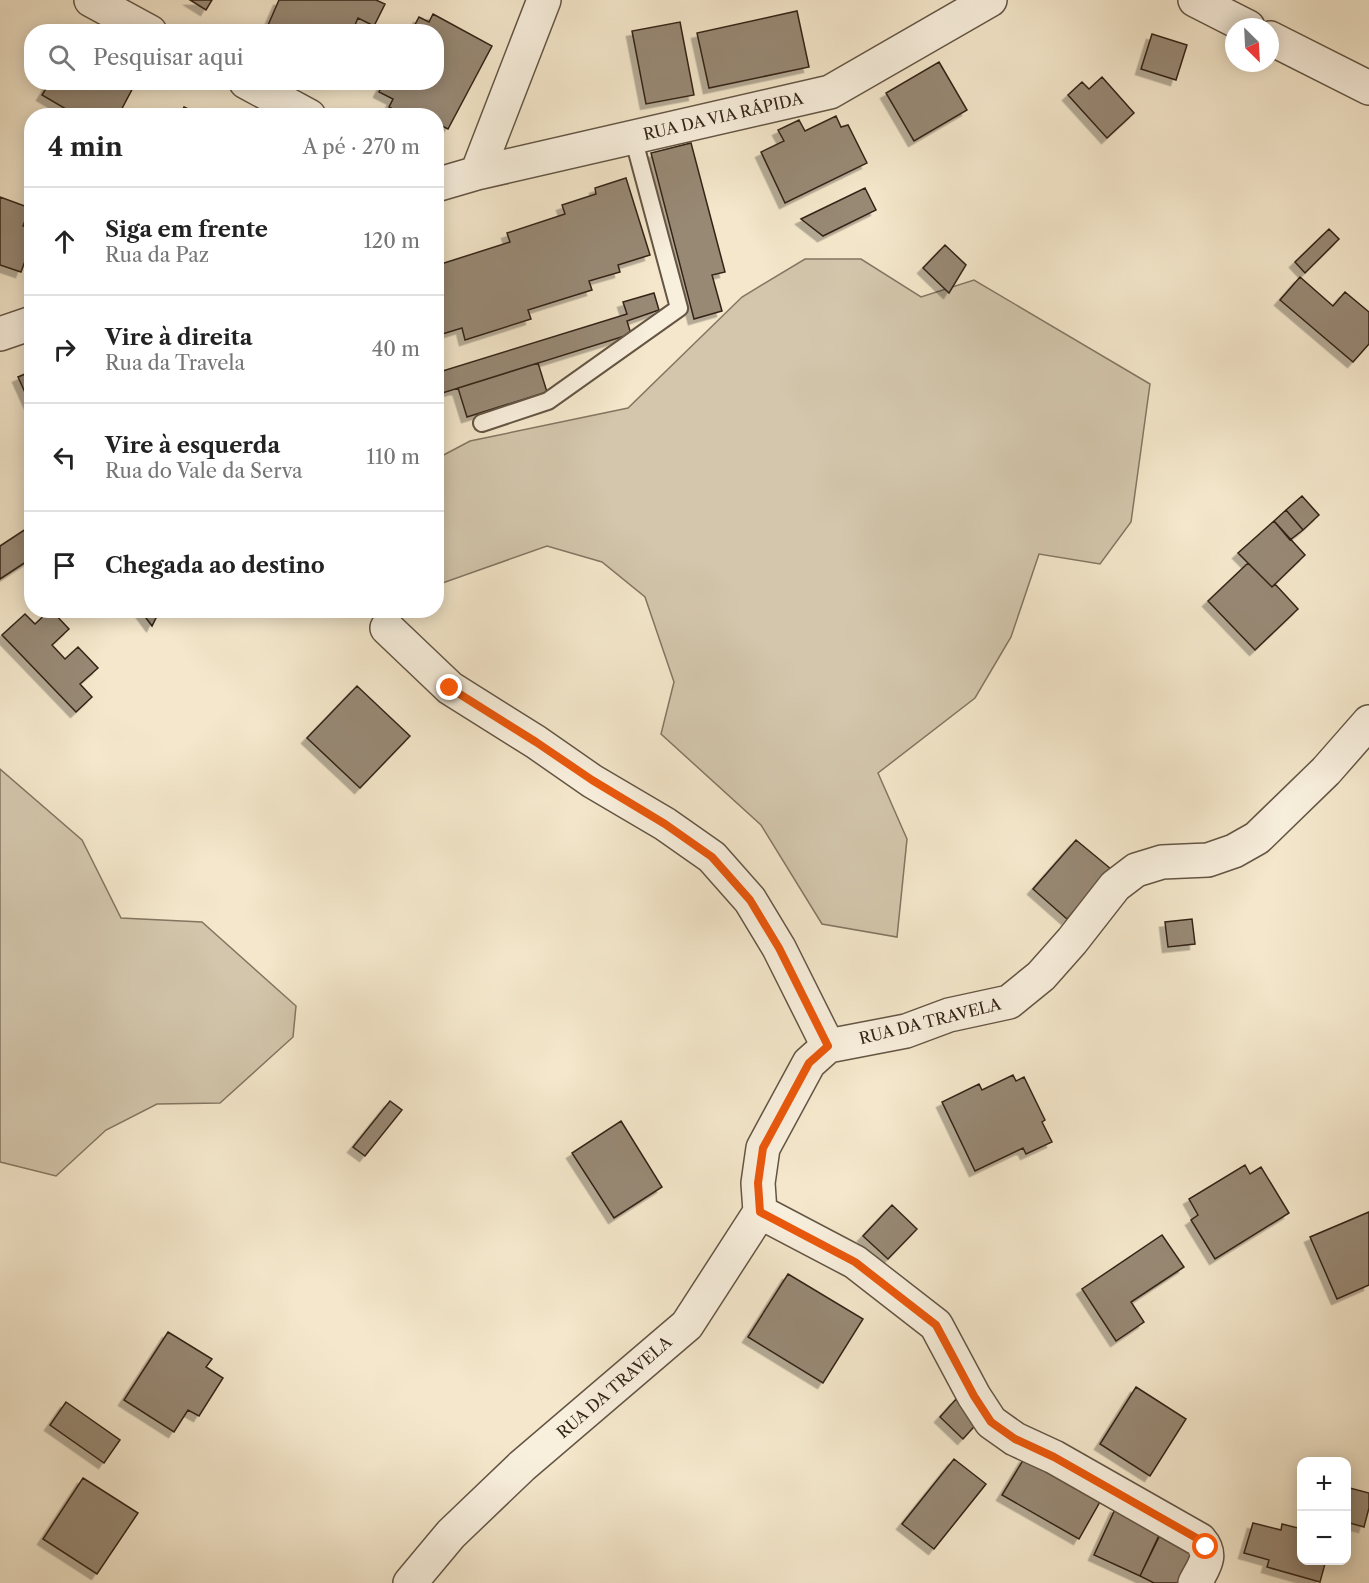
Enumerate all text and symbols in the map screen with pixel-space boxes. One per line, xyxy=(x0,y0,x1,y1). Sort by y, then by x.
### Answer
north arrow xyxy=(1225,18,1279,72)
search box xyxy=(24,24,444,90)
icon: search xyxy=(45,41,78,74)
text: Pesquisar aqui xyxy=(93,44,243,71)
street label: RUA DA VIA RÁPIDA xyxy=(641,88,806,144)
text: 4 min xyxy=(48,131,123,163)
text: A pé · 270 m xyxy=(303,135,420,159)
text: Siga em frente xyxy=(105,216,268,243)
icon: ahead xyxy=(48,225,81,258)
text: 120 m xyxy=(363,229,420,253)
text: Rua da Paz xyxy=(105,243,209,267)
text: Vire à direita xyxy=(105,324,252,351)
icon: right xyxy=(48,333,81,366)
text: 40 m xyxy=(372,337,420,361)
text: Rua da Travela xyxy=(105,351,245,375)
text: Vire à esquerda xyxy=(105,432,280,459)
icon: left xyxy=(48,441,81,474)
text: 110 m xyxy=(367,445,420,469)
text: Rua do Vale da Serva xyxy=(105,459,302,483)
icon: arrive xyxy=(48,549,81,582)
text: Chegada ao destino xyxy=(105,552,325,579)
route end xyxy=(436,674,462,700)
street label: RUA DA TRAVELA xyxy=(857,993,1004,1048)
street label: RUA DA TRAVELA xyxy=(553,1331,676,1442)
map controls xyxy=(1297,1457,1351,1565)
button: + xyxy=(1297,1457,1351,1511)
button: − xyxy=(1297,1511,1351,1565)
route start xyxy=(1192,1533,1218,1559)

